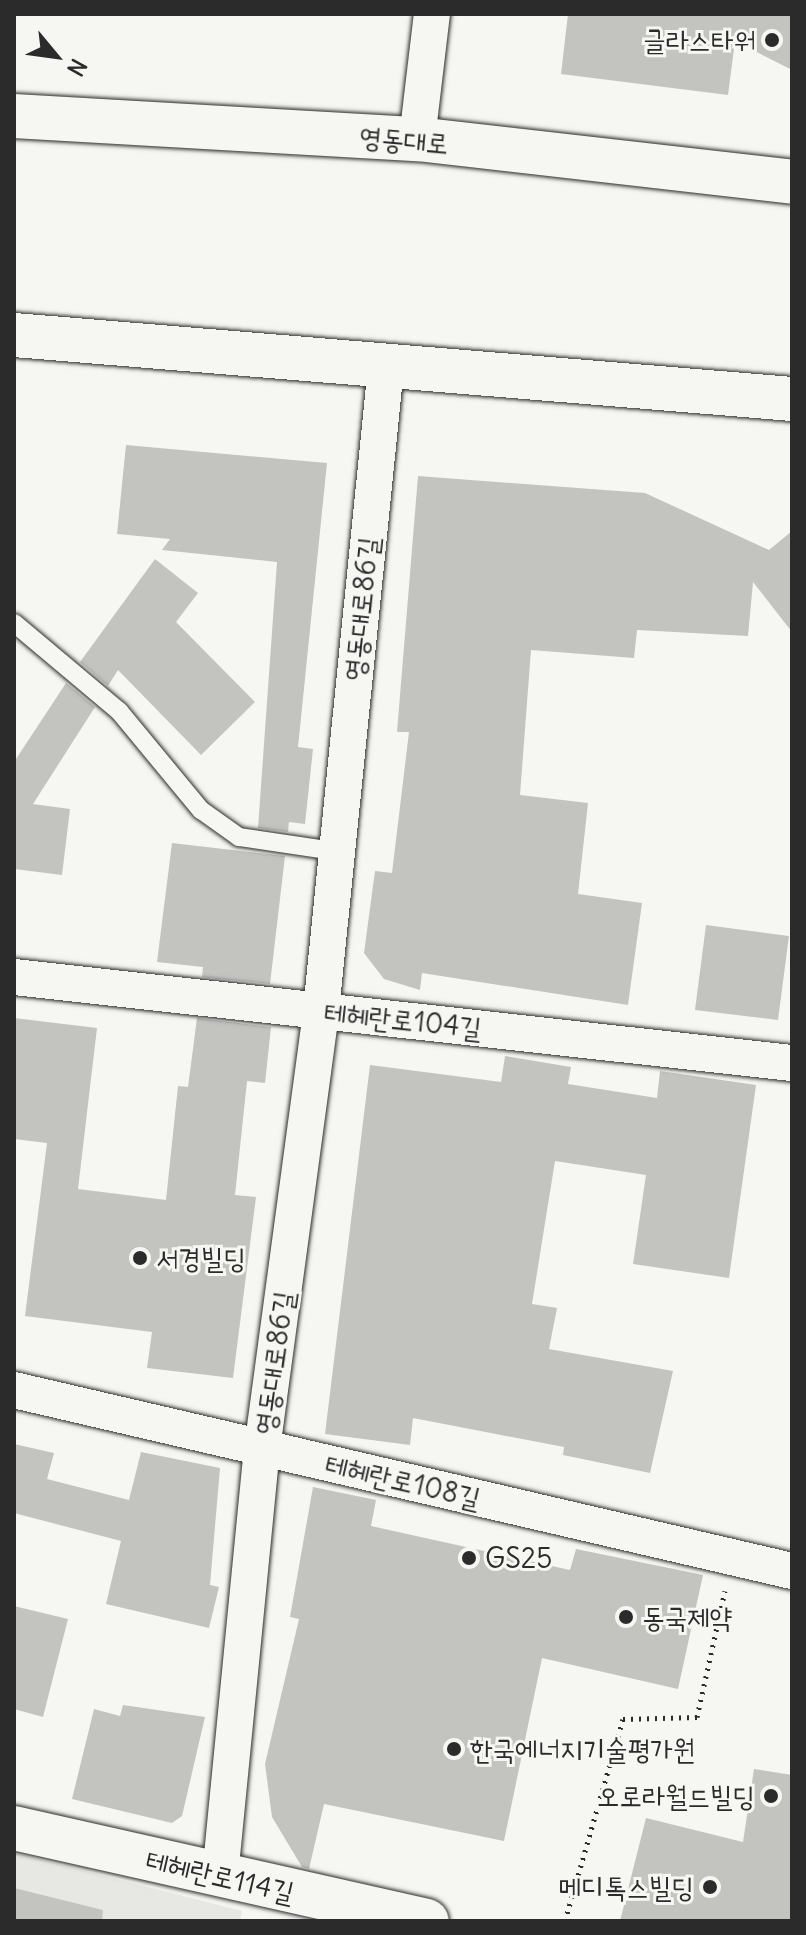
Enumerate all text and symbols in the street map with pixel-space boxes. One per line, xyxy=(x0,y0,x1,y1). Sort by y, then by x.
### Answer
north arrow xyxy=(16,16,96,96)
place label: 글라스타워 xyxy=(643,23,756,57)
marker: 글라스타워 xyxy=(763,31,781,49)
text: N xyxy=(61,54,93,81)
street label: 영동대로 xyxy=(358,119,450,161)
street label: 영동대로86길 xyxy=(337,535,385,683)
street label: 테헤란로104길 xyxy=(322,995,484,1045)
place label: 서경빌딩 xyxy=(156,1241,246,1275)
marker: 서경빌딩 xyxy=(131,1249,149,1267)
street label: 영동대로86길 xyxy=(247,1289,301,1437)
street label: 테헤란로108길 xyxy=(322,1447,484,1515)
place label: GS25 xyxy=(485,1541,552,1575)
marker: GS25 xyxy=(460,1549,478,1567)
place label: 동국제약 xyxy=(642,1600,732,1634)
marker: 동국제약 xyxy=(617,1608,635,1626)
place label: 한국에너지기술평가원 xyxy=(470,1732,695,1766)
marker: 한국에너지기술평가원 xyxy=(445,1740,463,1758)
place label: 오로라월드빌딩 xyxy=(597,1779,755,1813)
marker: 오로라월드빌딩 xyxy=(762,1787,780,1805)
street label: 테헤란로114길 xyxy=(143,1843,297,1909)
place label: 메디톡스빌딩 xyxy=(559,1870,694,1904)
marker: 메디톡스빌딩 xyxy=(701,1878,719,1896)

